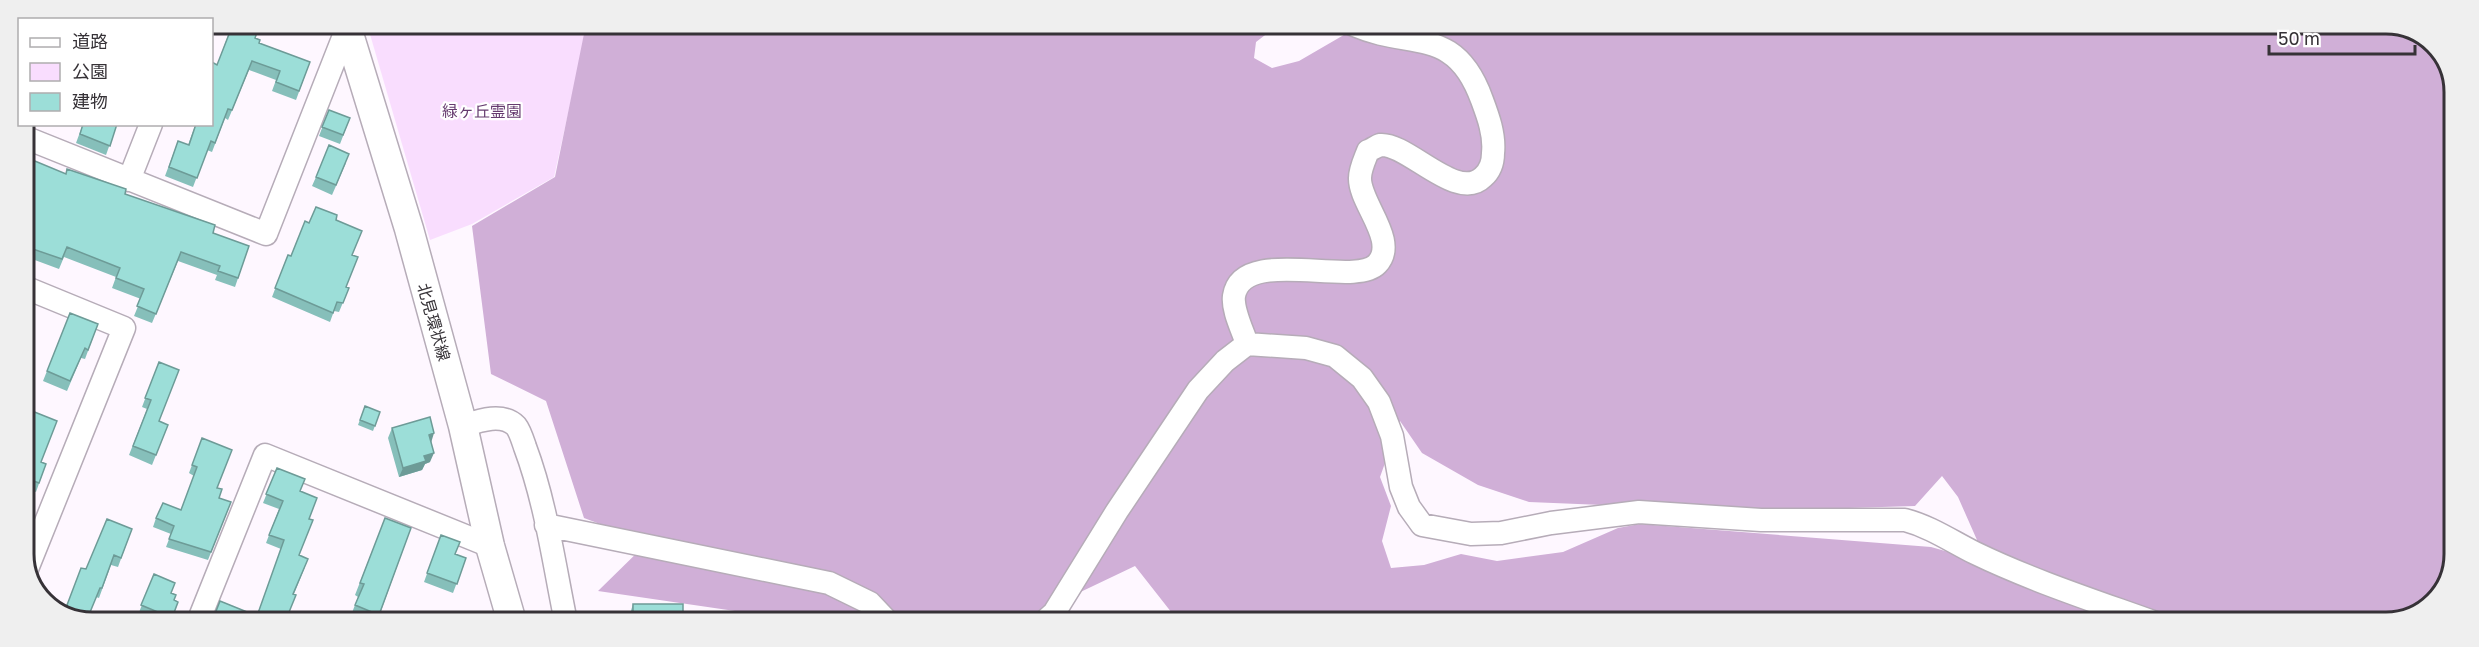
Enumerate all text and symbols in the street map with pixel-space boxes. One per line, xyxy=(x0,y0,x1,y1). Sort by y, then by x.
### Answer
legend xyxy=(18,18,213,126)
scale bar xyxy=(2269,18,2414,56)
text: 50 m xyxy=(2278,27,2320,49)
text: 道路 xyxy=(72,30,108,52)
text: 公園 xyxy=(72,60,108,82)
text: 建物 xyxy=(72,90,108,112)
park label: 緑ヶ丘霊園 xyxy=(442,101,522,121)
street label: 北見環状線 xyxy=(413,281,455,363)

